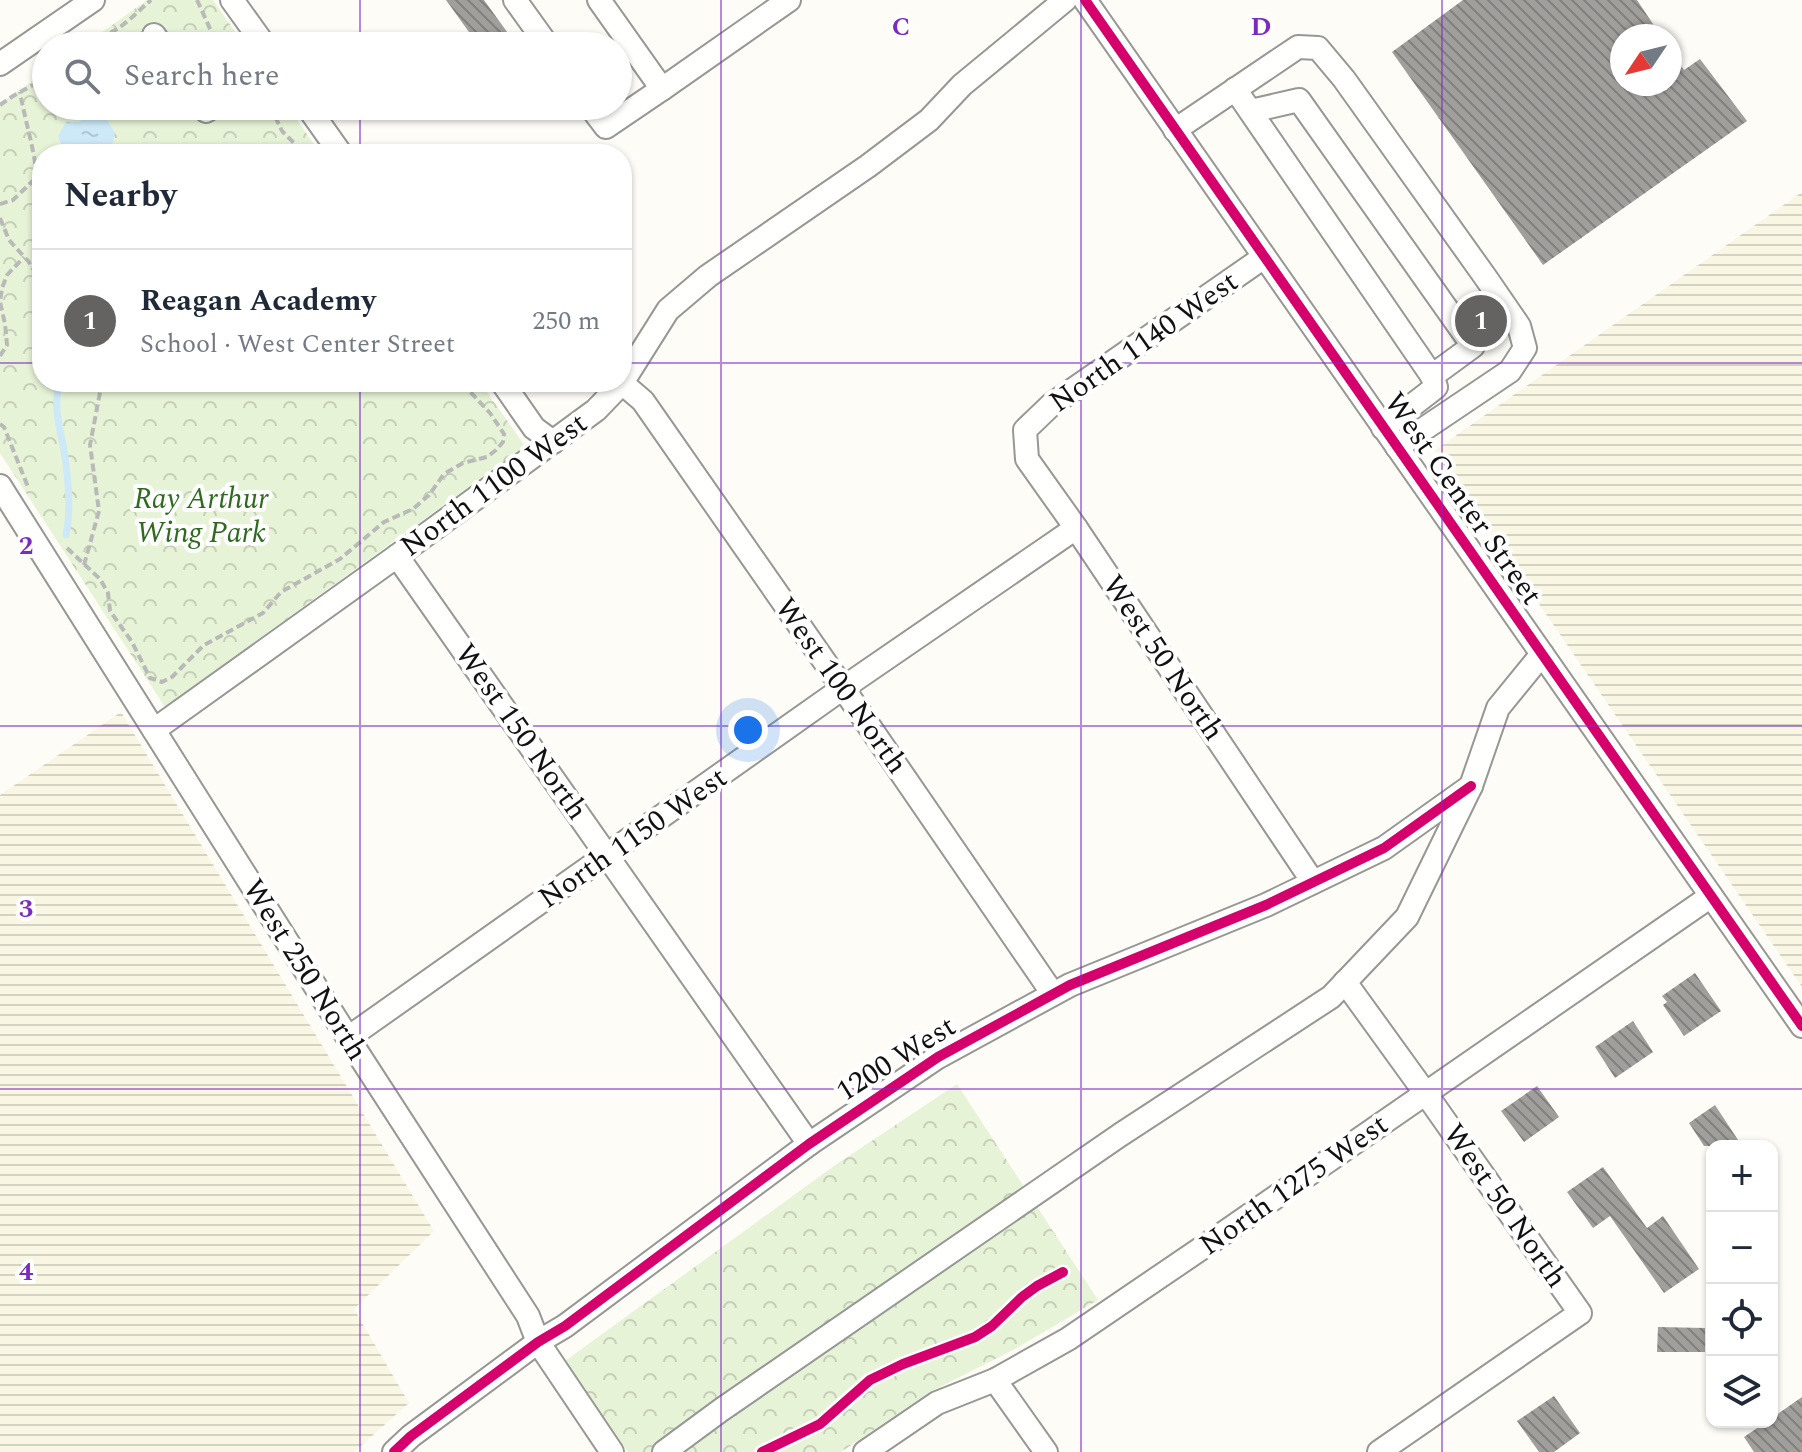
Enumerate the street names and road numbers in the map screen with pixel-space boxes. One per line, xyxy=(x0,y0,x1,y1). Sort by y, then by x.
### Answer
street label: North 1140 West xyxy=(1040,260,1248,424)
street label: West Center Street xyxy=(1372,383,1554,615)
street label: North 1100 West xyxy=(391,401,597,569)
street label: West 50 North xyxy=(1090,566,1236,750)
street label: West 100 North xyxy=(763,588,919,784)
street label: West 150 North xyxy=(443,634,599,830)
street label: North 1150 West xyxy=(529,756,737,920)
street label: West 250 North xyxy=(231,870,379,1070)
street label: 1200 West xyxy=(827,1004,965,1114)
street label: North 1275 West xyxy=(1190,1103,1398,1267)
street label: West 50 North xyxy=(1431,1114,1579,1298)

